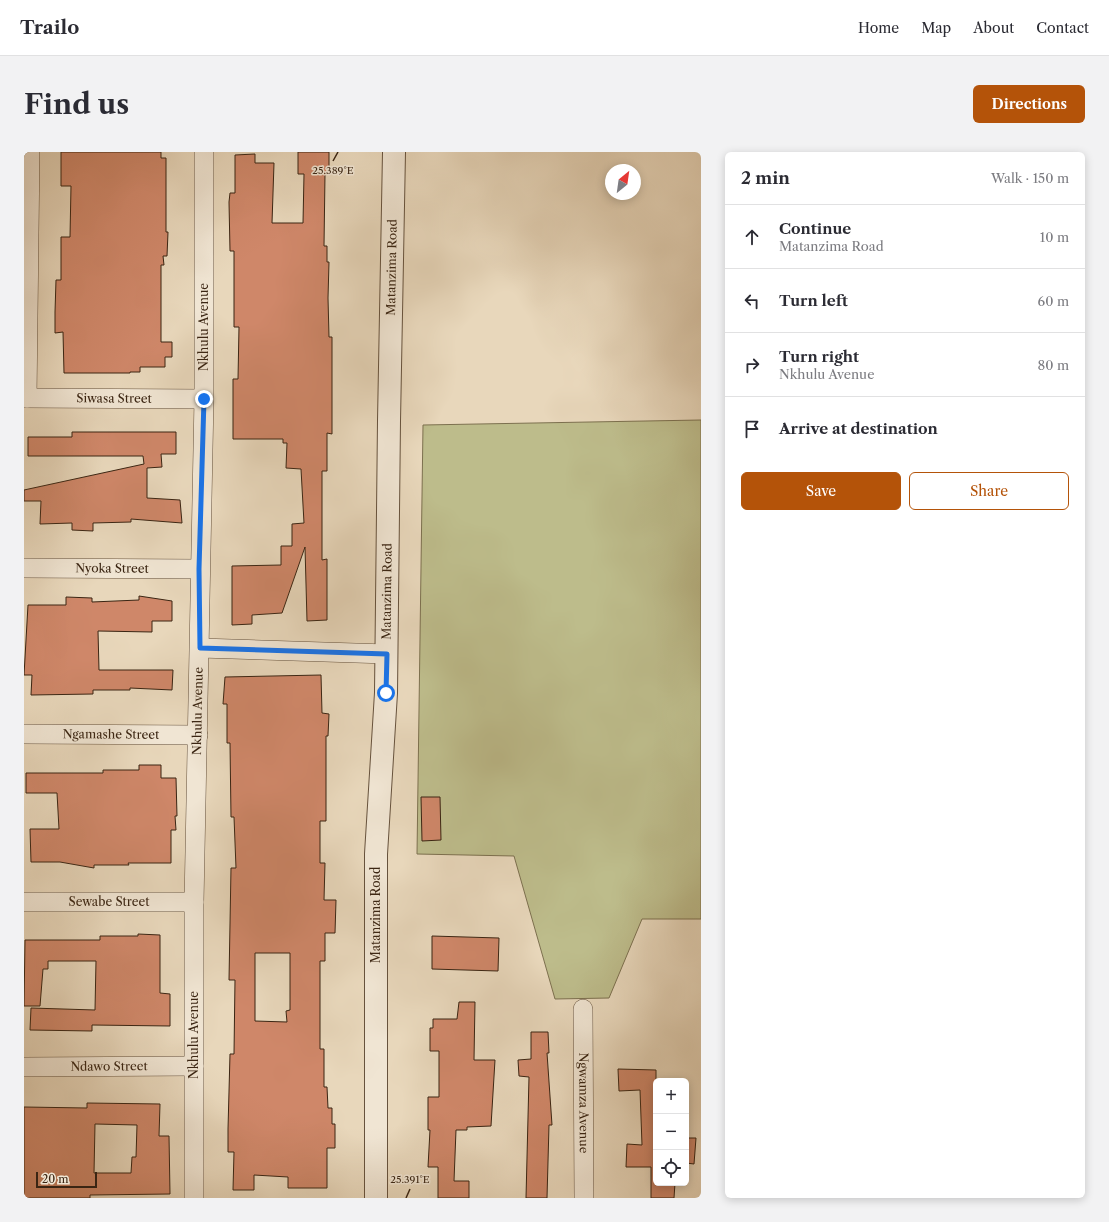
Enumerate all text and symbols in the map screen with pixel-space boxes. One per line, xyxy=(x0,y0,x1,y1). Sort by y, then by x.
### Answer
text: Trailo xyxy=(20,16,79,39)
text: Home xyxy=(858,19,899,37)
text: Map xyxy=(921,19,951,37)
text: About xyxy=(973,19,1014,37)
text: Contact xyxy=(1036,19,1089,37)
button: Directions xyxy=(973,85,1085,123)
text: Find us xyxy=(24,87,129,121)
text: 25.389°E xyxy=(312,164,354,177)
north arrow xyxy=(605,164,641,200)
text: 2 min xyxy=(741,168,790,188)
text: Walk · 150 m xyxy=(991,170,1069,186)
street label: Matanzima Road xyxy=(383,218,400,316)
text: Continue xyxy=(779,219,851,238)
icon: ahead xyxy=(741,226,763,248)
text: 10 m xyxy=(1040,229,1069,245)
text: Matanzima Road xyxy=(779,238,884,254)
street label: Nkhulu Avenue xyxy=(196,283,211,371)
icon: left xyxy=(741,290,763,312)
text: Turn left xyxy=(779,291,848,310)
text: 60 m xyxy=(1038,293,1069,309)
text: Turn right xyxy=(779,347,859,366)
icon: right xyxy=(741,354,763,376)
text: 80 m xyxy=(1037,357,1069,373)
text: Nkhulu Avenue xyxy=(779,366,874,382)
street label: Siwasa Street xyxy=(76,390,152,406)
route end xyxy=(195,390,213,408)
icon: arrive xyxy=(741,418,763,440)
text: Arrive at destination xyxy=(779,419,938,438)
button: Save xyxy=(741,472,901,510)
button: Share xyxy=(909,472,1069,510)
street label: Matanzima Road xyxy=(379,542,395,640)
street label: Nyoka Street xyxy=(75,560,150,576)
street label: Nkhulu Avenue xyxy=(189,667,206,755)
route start xyxy=(377,684,395,702)
street label: Ngamashe Street xyxy=(63,726,160,742)
street label: Matanzima Road xyxy=(368,866,383,963)
street label: Sewabe Street xyxy=(69,894,150,909)
street label: Nkhulu Avenue xyxy=(186,991,201,1079)
street label: Ngwamza Avenue xyxy=(576,1052,592,1154)
street label: Ndawo Street xyxy=(70,1058,148,1074)
map controls xyxy=(653,1078,689,1186)
button: + xyxy=(653,1078,689,1114)
button: − xyxy=(653,1114,689,1150)
button: locate xyxy=(653,1150,689,1186)
scale bar xyxy=(36,1170,97,1189)
text: 20 m xyxy=(42,1172,68,1186)
text: 25.391°E xyxy=(390,1173,430,1186)

